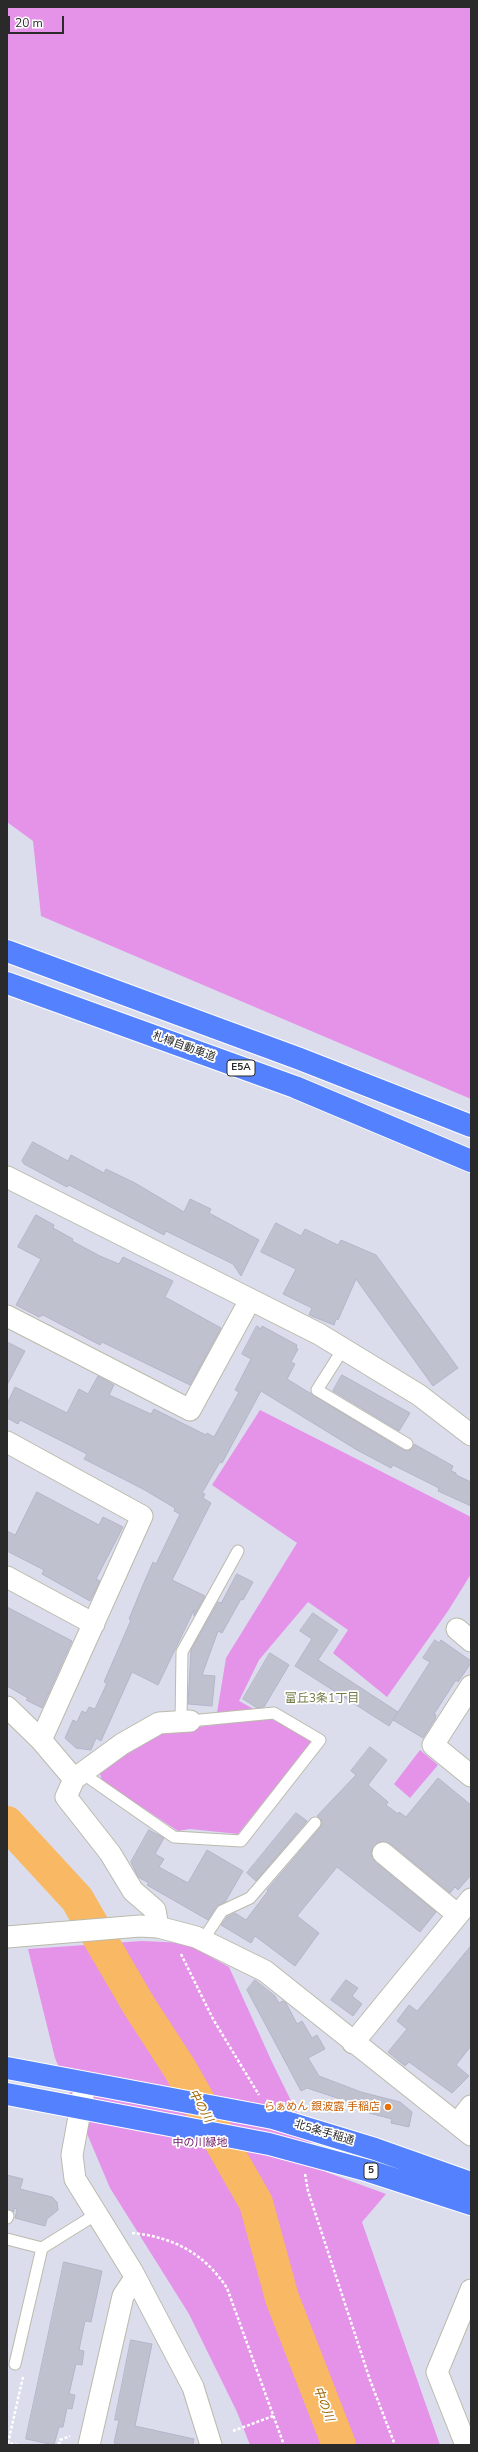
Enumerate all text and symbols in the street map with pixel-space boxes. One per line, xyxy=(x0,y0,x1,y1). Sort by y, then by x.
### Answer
scale bar xyxy=(10,8,66,34)
text: 20 m xyxy=(15,15,43,31)
street label: 札樽自動車道 xyxy=(151,1030,217,1064)
road number: E5A xyxy=(227,1060,255,1076)
district label: 富丘3条1丁目 xyxy=(285,1692,359,1706)
water label: 中の川 xyxy=(185,2087,215,2125)
place label: らぁめん 銀波露 手稲店 xyxy=(264,2100,380,2114)
marker: らぁめん 銀波露 手稲店 xyxy=(383,2102,393,2112)
street label: 北5条手稲通 xyxy=(293,2118,355,2148)
park label: 中の川緑地 xyxy=(173,2136,227,2150)
road number: 5 xyxy=(364,2163,378,2179)
water label: 中の川 xyxy=(310,2385,336,2423)

